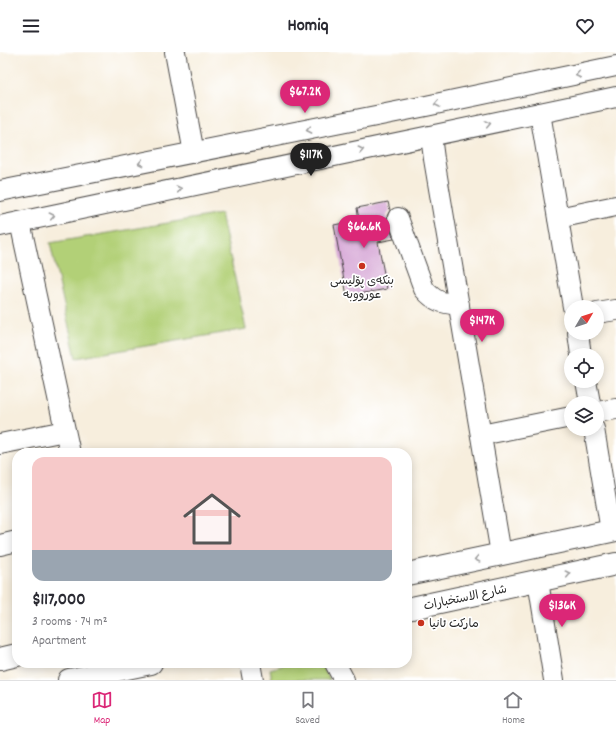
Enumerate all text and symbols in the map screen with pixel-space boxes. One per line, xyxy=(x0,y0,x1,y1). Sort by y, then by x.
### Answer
text: Homiq xyxy=(288,14,328,39)
icon: menu xyxy=(20,15,42,37)
icon: heart xyxy=(574,15,596,37)
one-way arrow xyxy=(575,70,581,78)
pin: $67.2K xyxy=(272,80,338,114)
text: $67.2K xyxy=(289,83,321,102)
one-way arrow xyxy=(434,100,440,108)
one-way arrow xyxy=(485,120,491,128)
one-way arrow xyxy=(306,125,313,133)
pin: $117K xyxy=(283,143,339,177)
text: $117K xyxy=(299,146,323,165)
one-way arrow xyxy=(358,147,364,155)
one-way arrow xyxy=(138,159,144,167)
one-way arrow xyxy=(176,185,182,193)
one-way arrow xyxy=(49,212,55,220)
pin: $66.6K xyxy=(331,215,397,249)
text: $66.6K xyxy=(347,218,381,237)
marker: بنکەی پۆلیسی عورووبە xyxy=(357,261,367,271)
place label: بنکەی پۆلیسی عورووبە xyxy=(330,273,394,304)
north arrow xyxy=(564,300,604,340)
map controls xyxy=(564,300,604,436)
pin: $147K xyxy=(454,309,510,343)
text: $147K xyxy=(469,312,495,331)
button: locate xyxy=(564,348,604,388)
button: layers xyxy=(564,396,604,436)
icon: home xyxy=(176,483,248,555)
one-way arrow xyxy=(474,554,480,563)
one-way arrow xyxy=(565,571,571,579)
street label: شارع الاستخبارات xyxy=(422,581,508,616)
text: $117,000 xyxy=(32,589,86,613)
pin: $136K xyxy=(534,594,590,628)
text: $136K xyxy=(548,597,576,616)
text: 3 rooms · 74 m² xyxy=(32,613,108,632)
place label: ماركت ئانيا xyxy=(429,616,479,633)
marker: ماركت ئانيا xyxy=(416,618,426,628)
text: Apartment xyxy=(32,632,86,651)
tab: Map xyxy=(91,689,113,729)
tab: Saved xyxy=(295,689,320,729)
tab: Home xyxy=(502,689,525,729)

